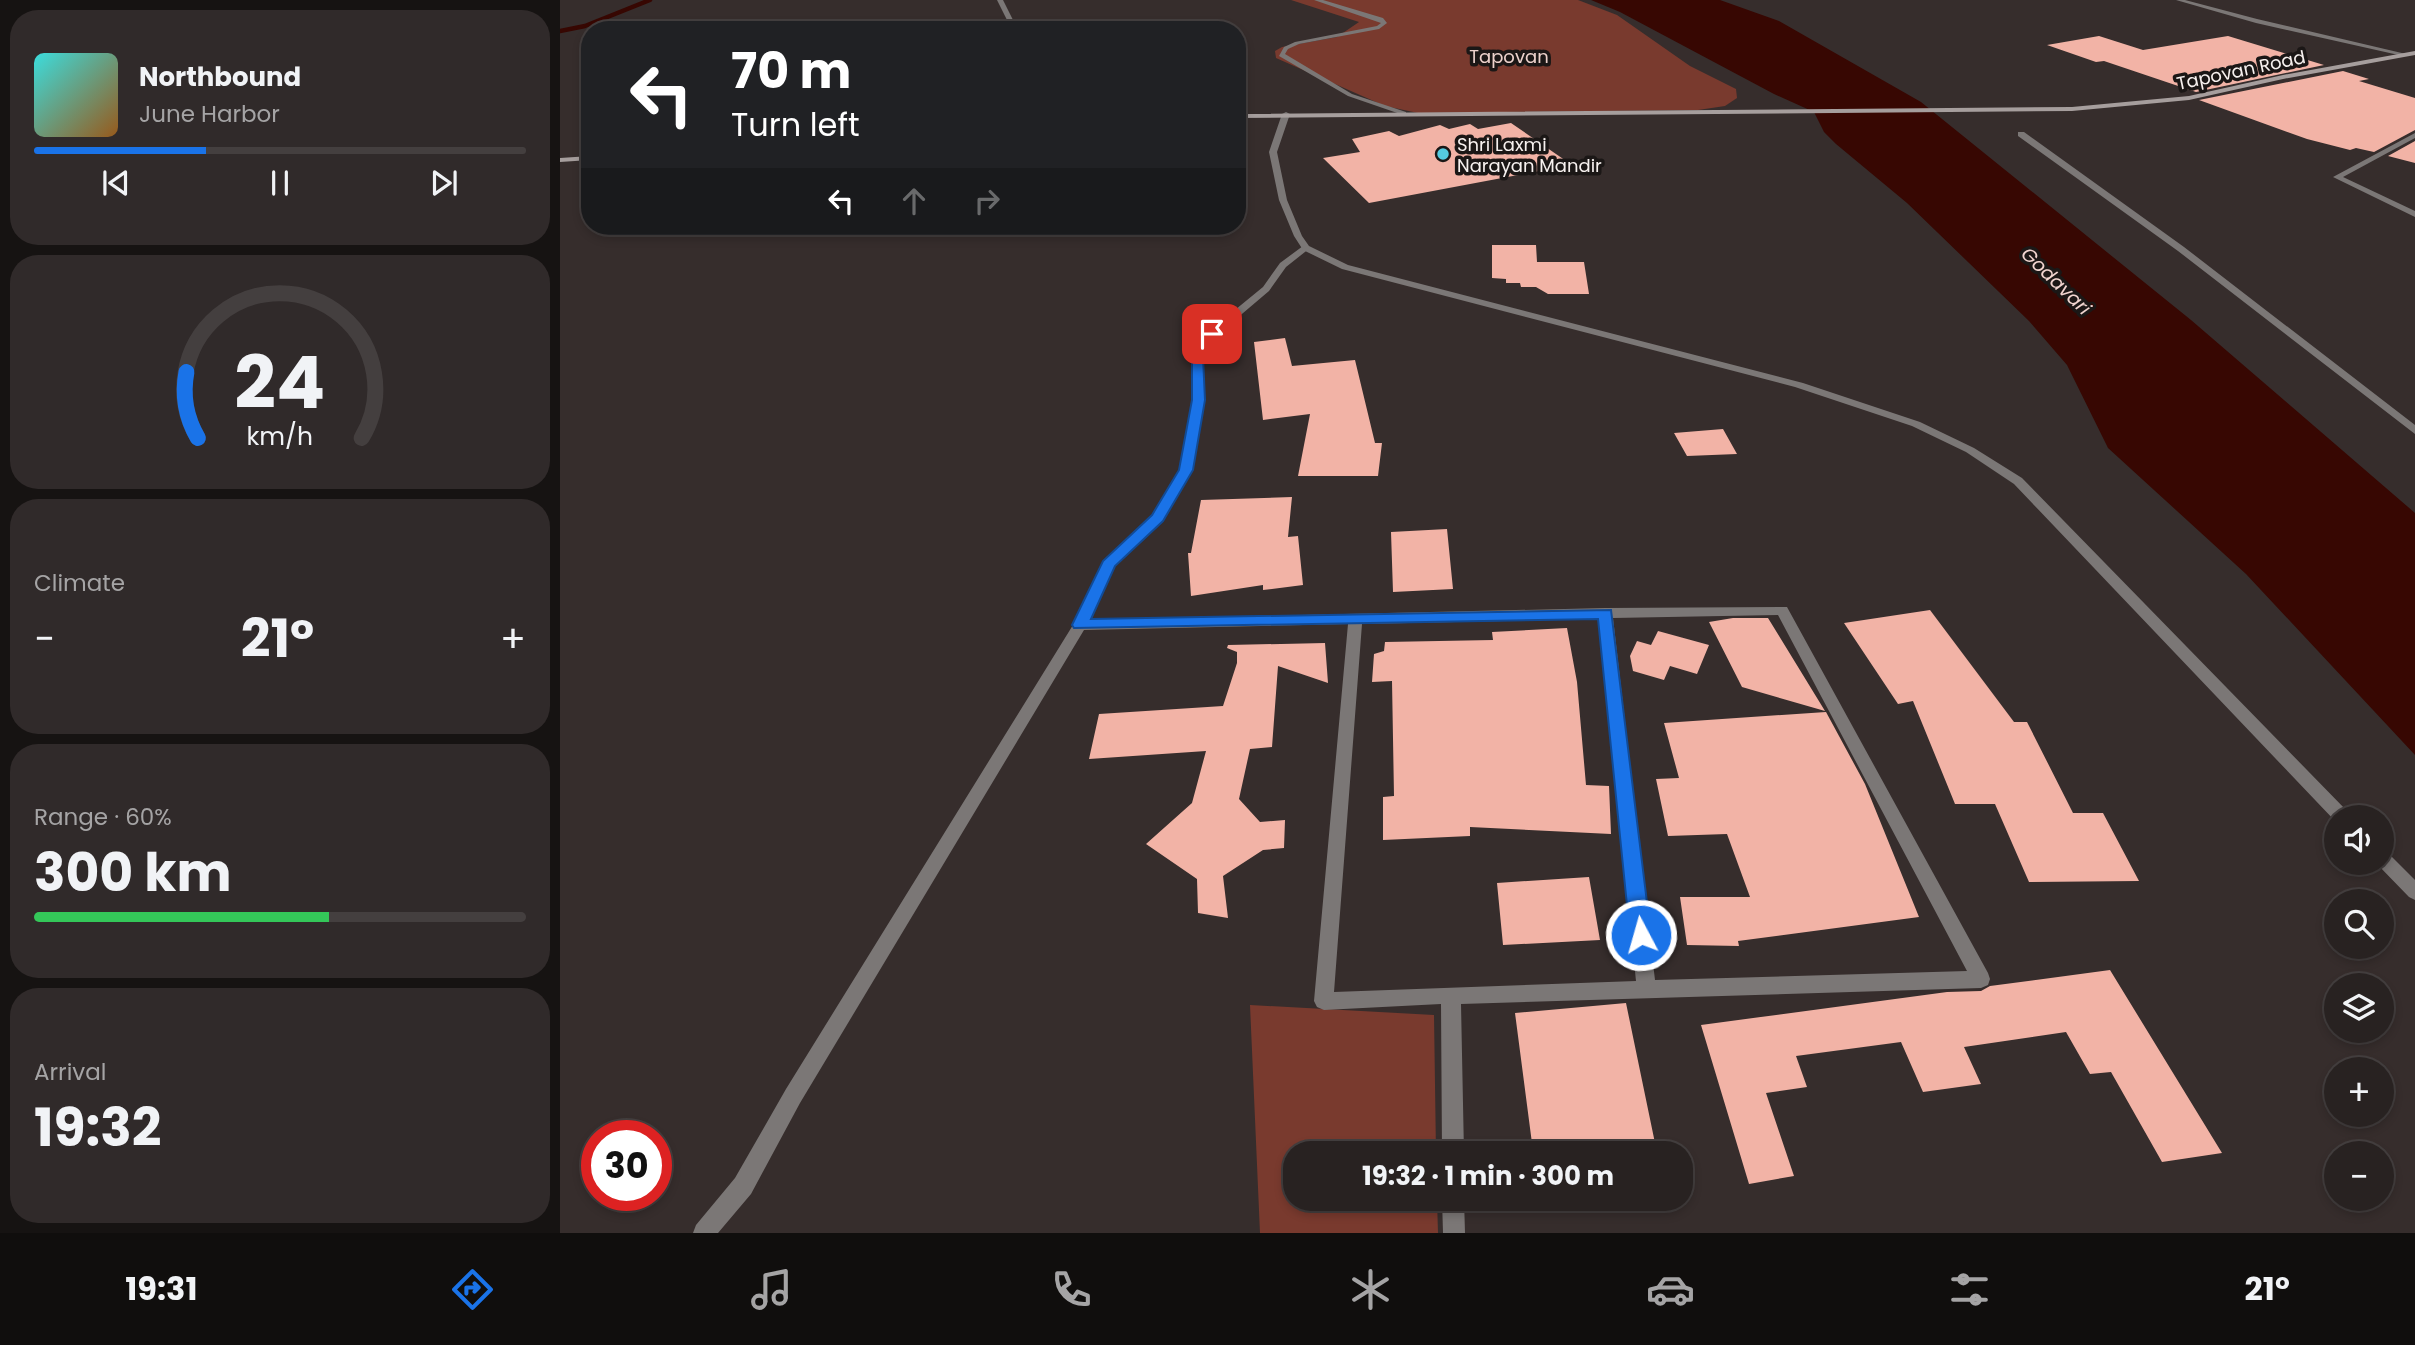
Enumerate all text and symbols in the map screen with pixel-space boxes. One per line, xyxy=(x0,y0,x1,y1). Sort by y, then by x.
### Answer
text: 70 m xyxy=(731,37,851,105)
park label: Tapovan xyxy=(1469,44,1549,69)
street label: Tapovan Road xyxy=(2174,44,2308,96)
icon: left xyxy=(616,49,707,140)
text: Northbound xyxy=(139,59,301,95)
text: June Harbor xyxy=(139,98,280,130)
text: Turn left xyxy=(731,102,860,147)
place label: Shri Laxmi Narayan Mandir xyxy=(1457,132,1602,178)
marker: Shri Laxmi Narayan Mandir xyxy=(1435,146,1451,162)
icon: previous xyxy=(97,164,135,202)
icon: pause xyxy=(261,164,299,202)
icon: next xyxy=(425,164,463,202)
icon: left xyxy=(822,182,860,220)
icon: ahead xyxy=(895,182,933,220)
icon: right xyxy=(968,182,1006,220)
water label: Godavari xyxy=(2015,241,2097,321)
pin xyxy=(1182,304,1242,364)
icon: arrive xyxy=(1193,315,1231,353)
text: 24 xyxy=(235,332,325,433)
text: km/h xyxy=(247,419,313,454)
text: Climate xyxy=(34,567,125,599)
text: 21° xyxy=(241,602,314,675)
text: − xyxy=(34,612,55,665)
text: + xyxy=(500,612,526,665)
text: Range · 60% xyxy=(34,801,172,833)
map controls xyxy=(2324,805,2394,1211)
button: sound xyxy=(2324,805,2394,875)
text: 300 km xyxy=(34,836,232,909)
button: search xyxy=(2324,889,2394,959)
position arrow xyxy=(1604,898,1678,972)
button: layers xyxy=(2324,973,2394,1043)
text: Arrival xyxy=(34,1056,106,1088)
button: + xyxy=(2324,1057,2394,1127)
text: 19:32 xyxy=(34,1091,161,1164)
speed limit sign: 30 xyxy=(581,1120,672,1211)
button: − xyxy=(2324,1141,2394,1211)
text: 19:32 · 1 min · 300 m xyxy=(1362,1158,1614,1194)
icon: directions xyxy=(448,1265,497,1314)
icon: music xyxy=(747,1265,796,1314)
icon: phone xyxy=(1047,1265,1096,1314)
icon: climate xyxy=(1346,1265,1395,1314)
icon: car xyxy=(1646,1265,1695,1314)
icon: filters xyxy=(1945,1265,1994,1314)
text: 19:31 xyxy=(125,1266,197,1311)
text: 21° xyxy=(2245,1266,2290,1311)

